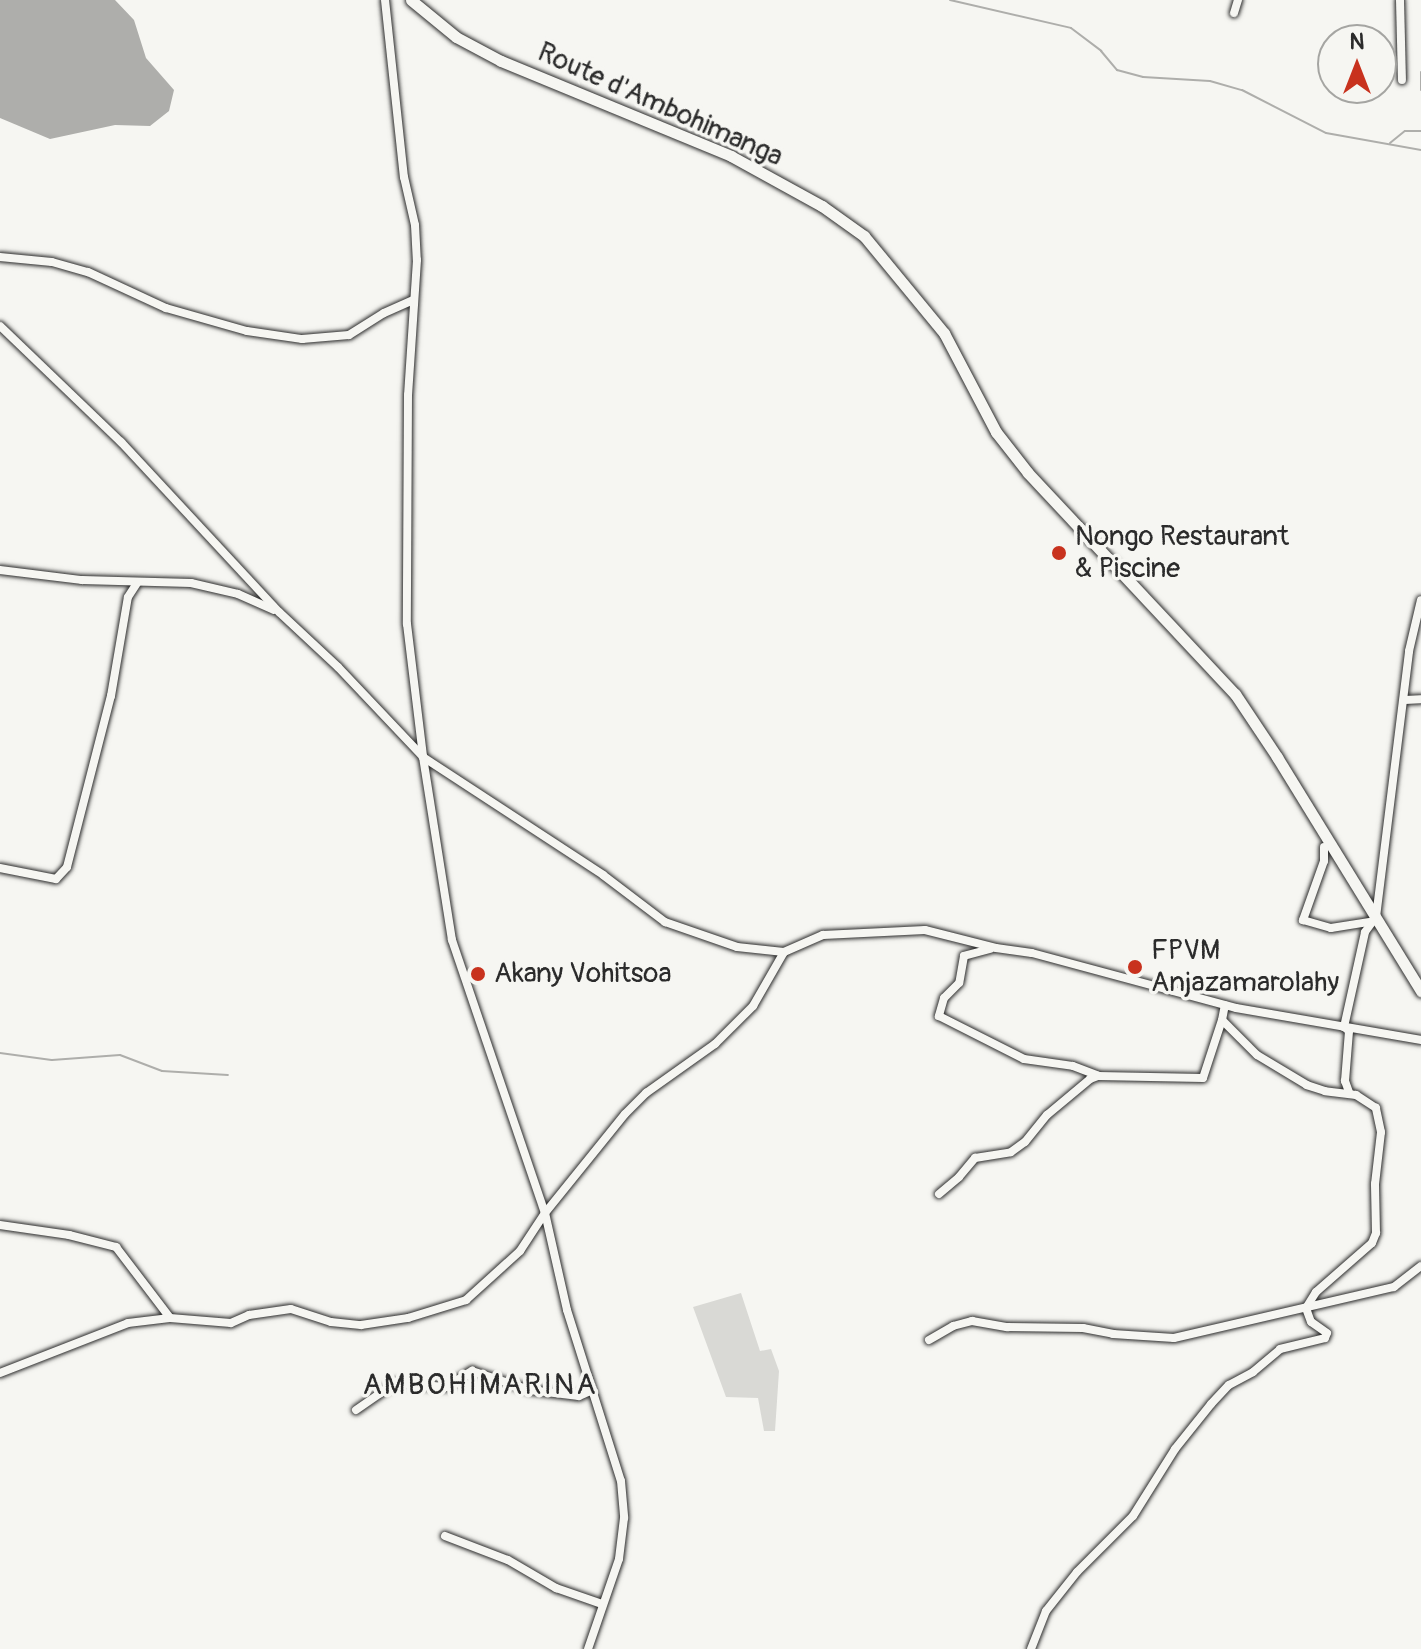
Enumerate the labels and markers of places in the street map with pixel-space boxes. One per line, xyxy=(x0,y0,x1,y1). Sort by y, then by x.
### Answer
place label: Nongo Restaurant & Piscine xyxy=(1075,520,1289,586)
marker: Nongo Restaurant & Piscine xyxy=(1050,544,1068,562)
place label: FPVM Anjazamarolahy xyxy=(1151,934,1339,1000)
place label: Akany Vohitsoa xyxy=(494,957,671,991)
marker: FPVM Anjazamarolahy xyxy=(1126,958,1144,976)
marker: Akany Vohitsoa xyxy=(469,965,487,983)

